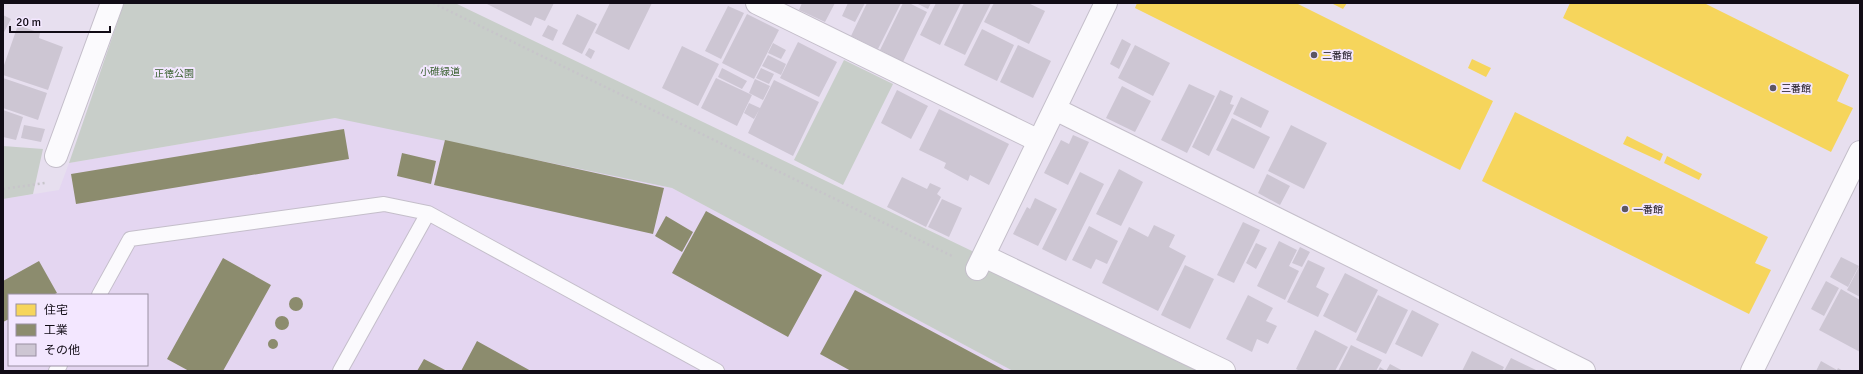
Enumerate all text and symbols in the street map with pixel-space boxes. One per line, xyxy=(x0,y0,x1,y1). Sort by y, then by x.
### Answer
scale bar xyxy=(10,8,110,34)
text: 20 m xyxy=(16,15,41,30)
marker: 二番館 xyxy=(1309,50,1319,60)
place label: 二番館 xyxy=(1322,50,1352,62)
park label: 小碓緑道 xyxy=(420,66,460,78)
park label: 正徳公園 xyxy=(154,68,194,80)
marker: 三番館 xyxy=(1768,83,1778,93)
place label: 三番館 xyxy=(1781,83,1811,95)
marker: 一番館 xyxy=(1620,204,1630,214)
place label: 一番館 xyxy=(1633,204,1663,216)
legend xyxy=(8,294,148,366)
text: 住宅 xyxy=(44,303,68,318)
text: 工業 xyxy=(44,323,68,338)
text: その他 xyxy=(44,343,80,358)

